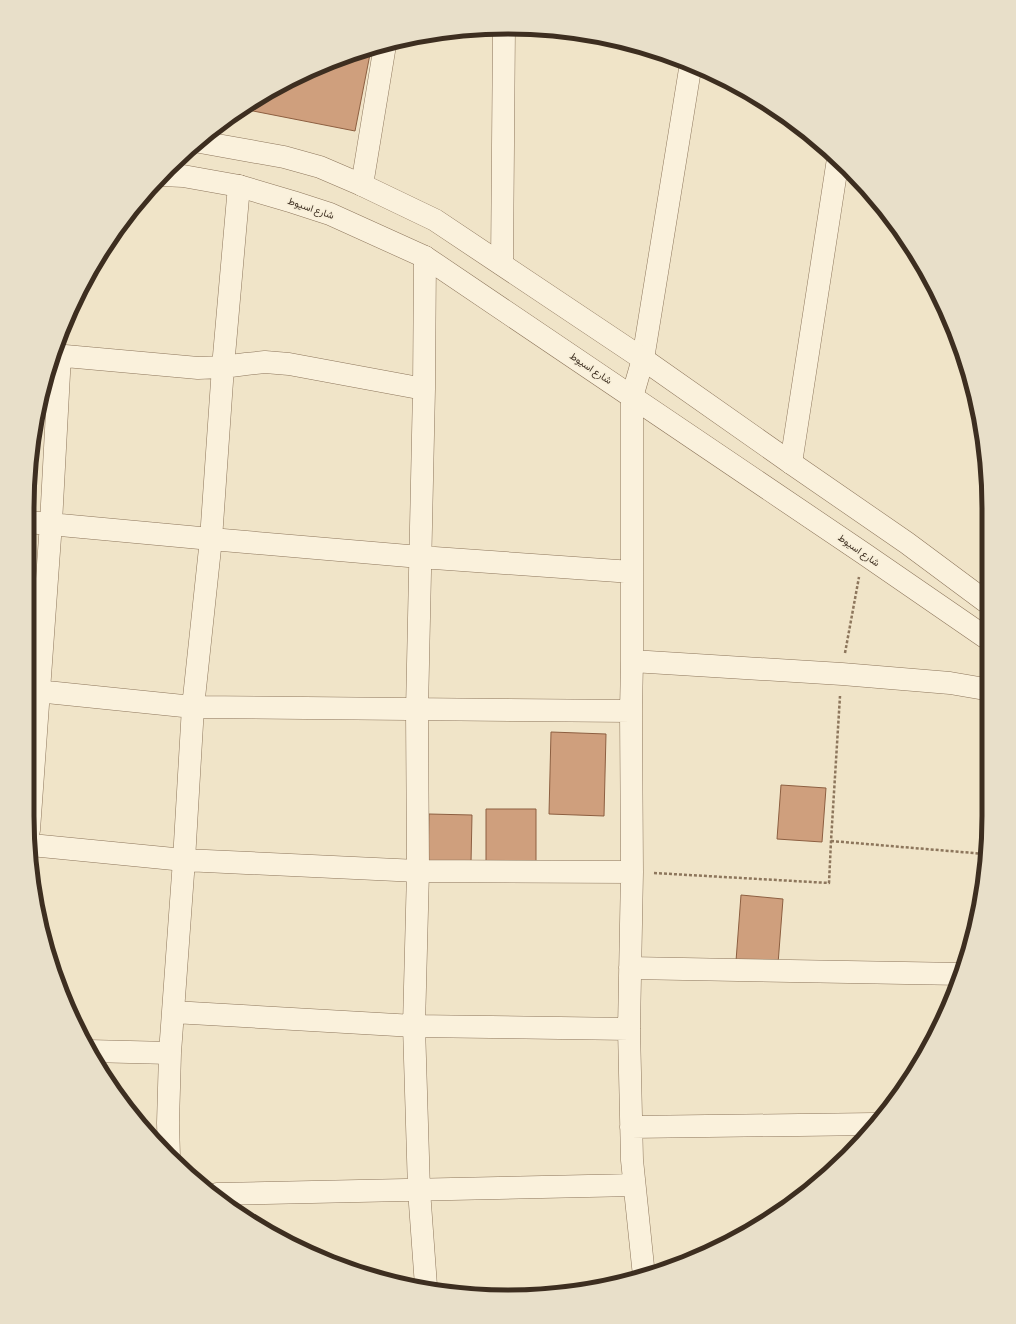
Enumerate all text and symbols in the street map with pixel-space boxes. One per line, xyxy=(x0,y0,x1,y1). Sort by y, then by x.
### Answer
street label: شارع اسيوط xyxy=(286,195,336,222)
street label: شارع اسيوط xyxy=(567,350,614,387)
street label: شارع اسيوط xyxy=(836,532,882,569)

